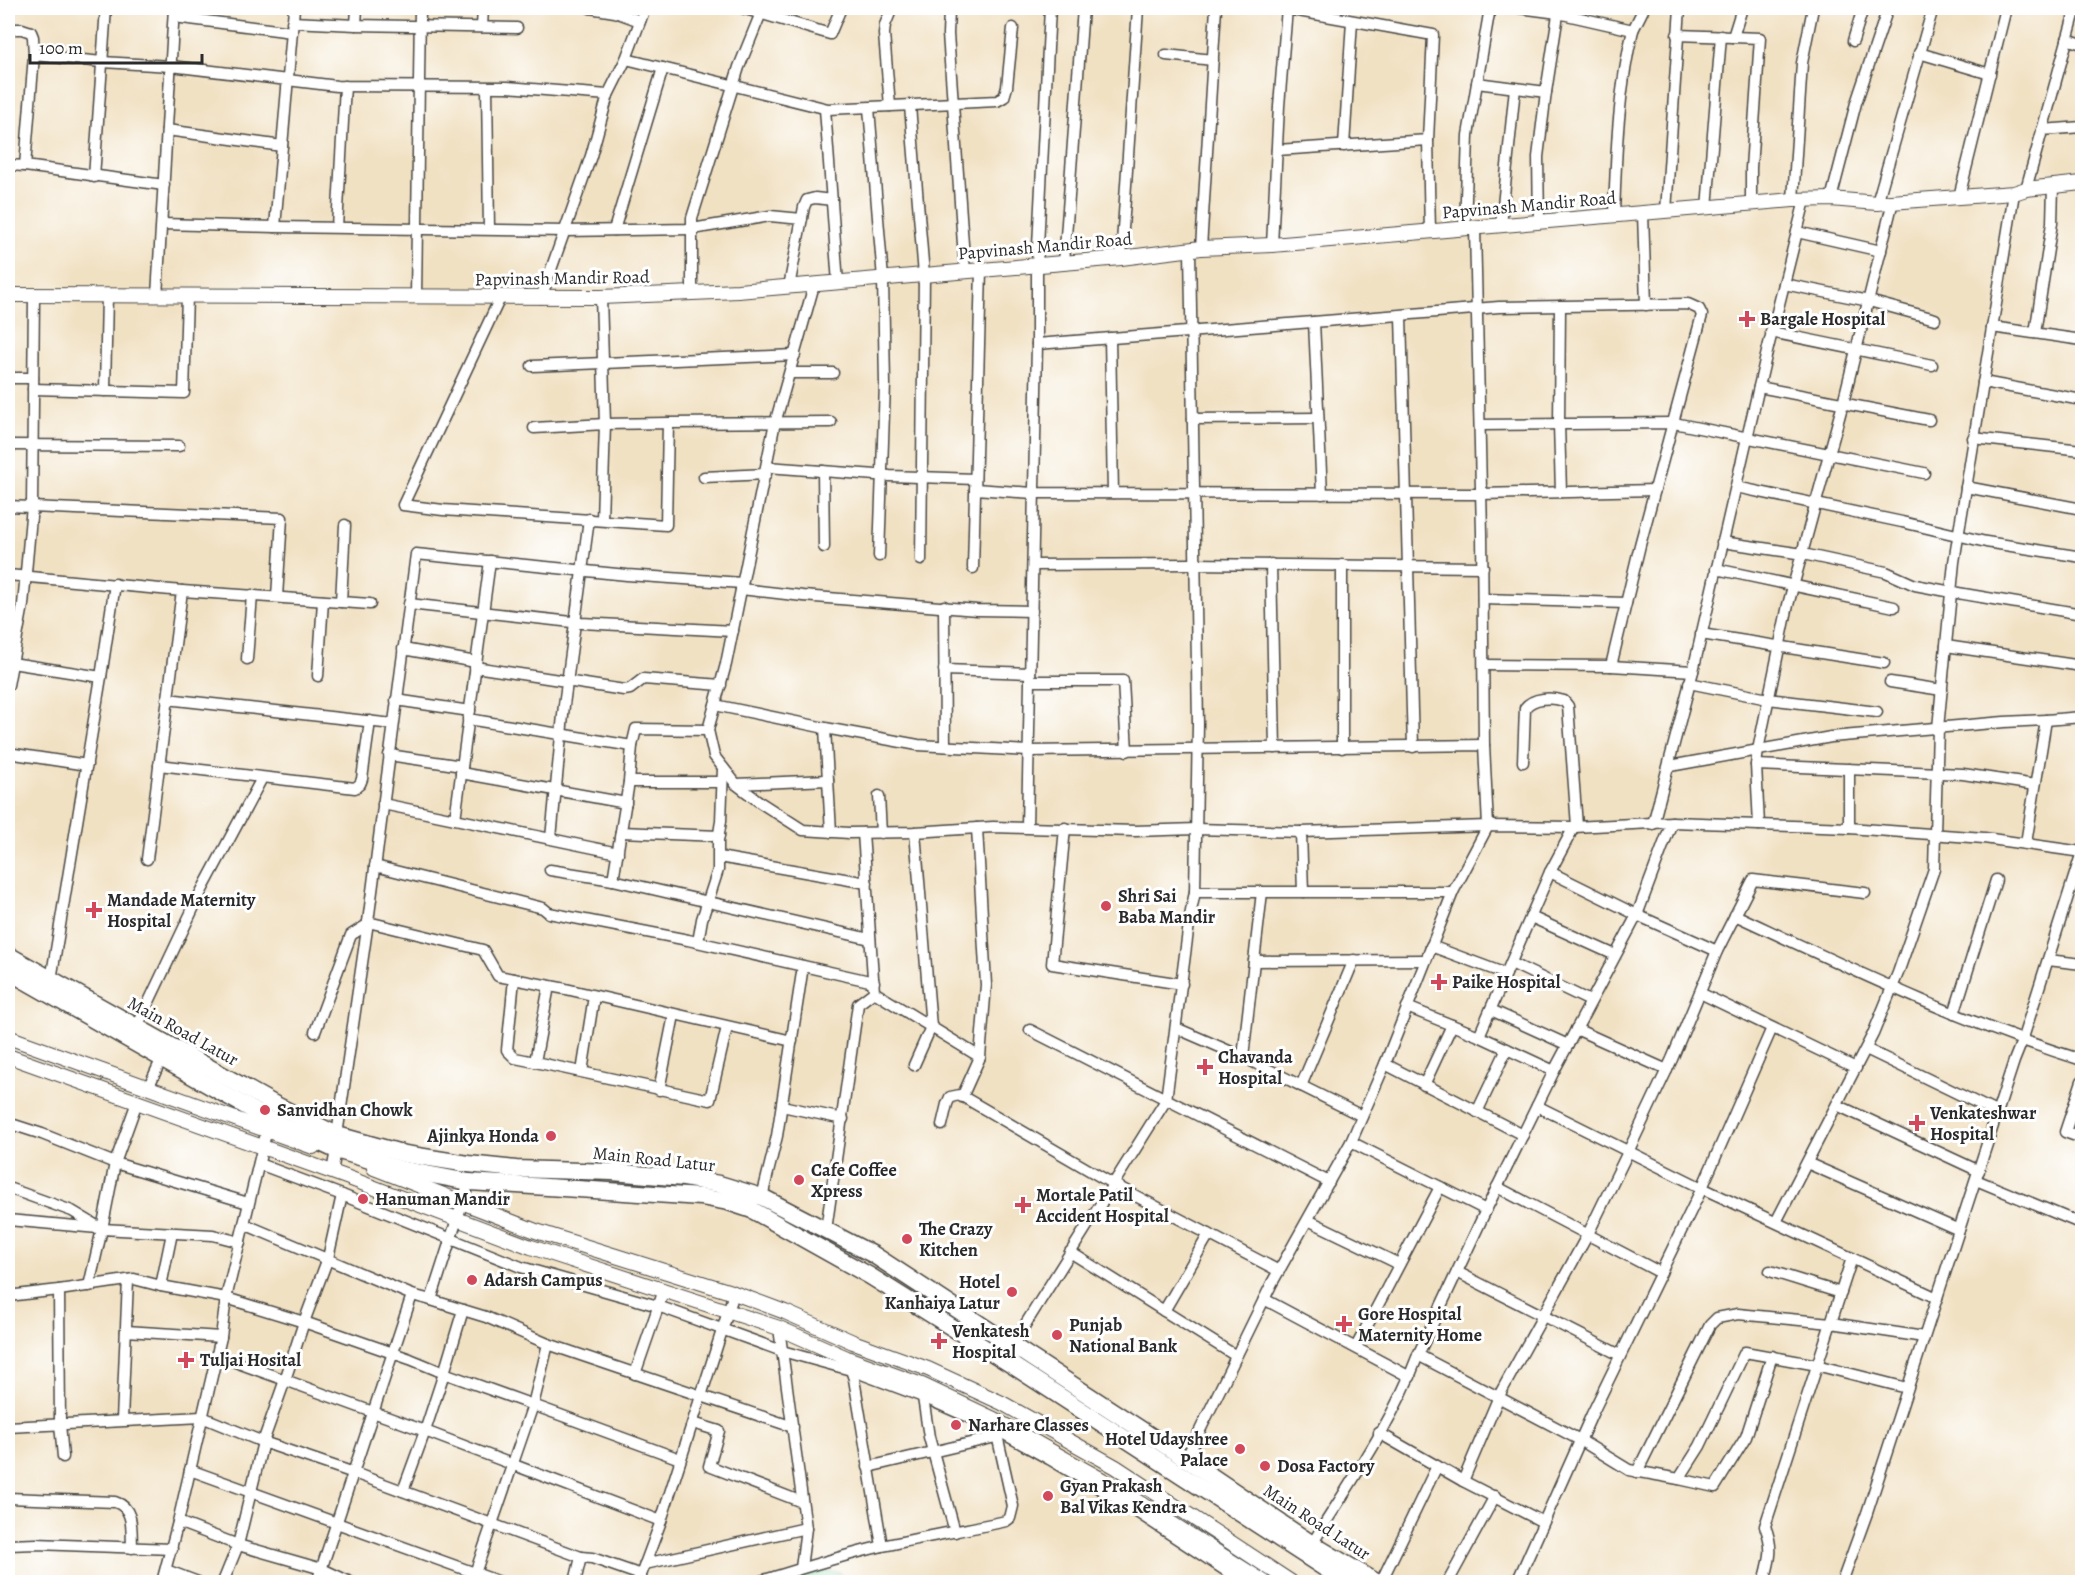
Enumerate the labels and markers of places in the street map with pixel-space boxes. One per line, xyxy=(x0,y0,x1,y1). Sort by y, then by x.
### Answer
place label: Bargale Hospital xyxy=(1760,307,1886,331)
marker: Bargale Hospital xyxy=(1738,310,1756,328)
place label: Shri Sai Baba Mandir xyxy=(1118,884,1216,929)
place label: Mandade Maternity Hospital xyxy=(107,888,256,933)
marker: Shri Sai Baba Mandir xyxy=(1099,899,1113,913)
marker: Mandade Maternity Hospital xyxy=(85,901,103,919)
place label: Paike Hospital xyxy=(1452,970,1561,994)
marker: Paike Hospital xyxy=(1430,973,1448,991)
place label: Chavanda Hospital xyxy=(1218,1045,1293,1090)
marker: Chavanda Hospital xyxy=(1196,1058,1214,1076)
place label: Sanvidhan Chowk xyxy=(277,1098,413,1122)
place label: Venkateshwar Hospital xyxy=(1929,1101,2037,1146)
marker: Sanvidhan Chowk xyxy=(258,1103,272,1117)
marker: Venkateshwar Hospital xyxy=(1908,1114,1926,1132)
place label: Ajinkya Honda xyxy=(426,1124,539,1148)
marker: Ajinkya Honda xyxy=(544,1129,558,1143)
place label: Cafe Coffee Xpress xyxy=(811,1158,897,1203)
marker: Cafe Coffee Xpress xyxy=(792,1173,806,1187)
place label: Mortale Patil Accident Hospital xyxy=(1035,1183,1169,1228)
place label: Hanuman Mandir xyxy=(375,1187,511,1211)
marker: Hanuman Mandir xyxy=(356,1192,370,1206)
marker: Mortale Patil Accident Hospital xyxy=(1014,1196,1032,1214)
place label: The Crazy Kitchen xyxy=(919,1217,993,1262)
marker: The Crazy Kitchen xyxy=(900,1232,914,1246)
place label: Adarsh Campus xyxy=(483,1268,603,1292)
place label: Hotel Kanhaiya Latur xyxy=(884,1270,1001,1315)
marker: Adarsh Campus xyxy=(465,1273,479,1287)
marker: Hotel Kanhaiya Latur xyxy=(1005,1285,1019,1299)
place label: Gore Hospital Maternity Home xyxy=(1358,1302,1482,1347)
place label: Punjab National Bank xyxy=(1069,1313,1178,1358)
marker: Gore Hospital Maternity Home xyxy=(1335,1315,1353,1333)
place label: Venkatesh Hospital xyxy=(951,1319,1030,1364)
marker: Punjab National Bank xyxy=(1050,1328,1064,1342)
marker: Venkatesh Hospital xyxy=(930,1332,948,1350)
place label: Tuljai Hosital xyxy=(200,1348,301,1372)
marker: Tuljai Hosital xyxy=(177,1351,195,1369)
place label: Narhare Classes xyxy=(968,1413,1089,1437)
marker: Narhare Classes xyxy=(949,1418,963,1432)
place label: Hotel Udayshree Palace xyxy=(1105,1427,1228,1472)
marker: Hotel Udayshree Palace xyxy=(1233,1442,1247,1456)
place label: Dosa Factory xyxy=(1277,1454,1375,1478)
marker: Dosa Factory xyxy=(1258,1459,1272,1473)
place label: Gyan Prakash Bal Vikas Kendra xyxy=(1060,1474,1187,1519)
marker: Gyan Prakash Bal Vikas Kendra xyxy=(1041,1489,1055,1503)

